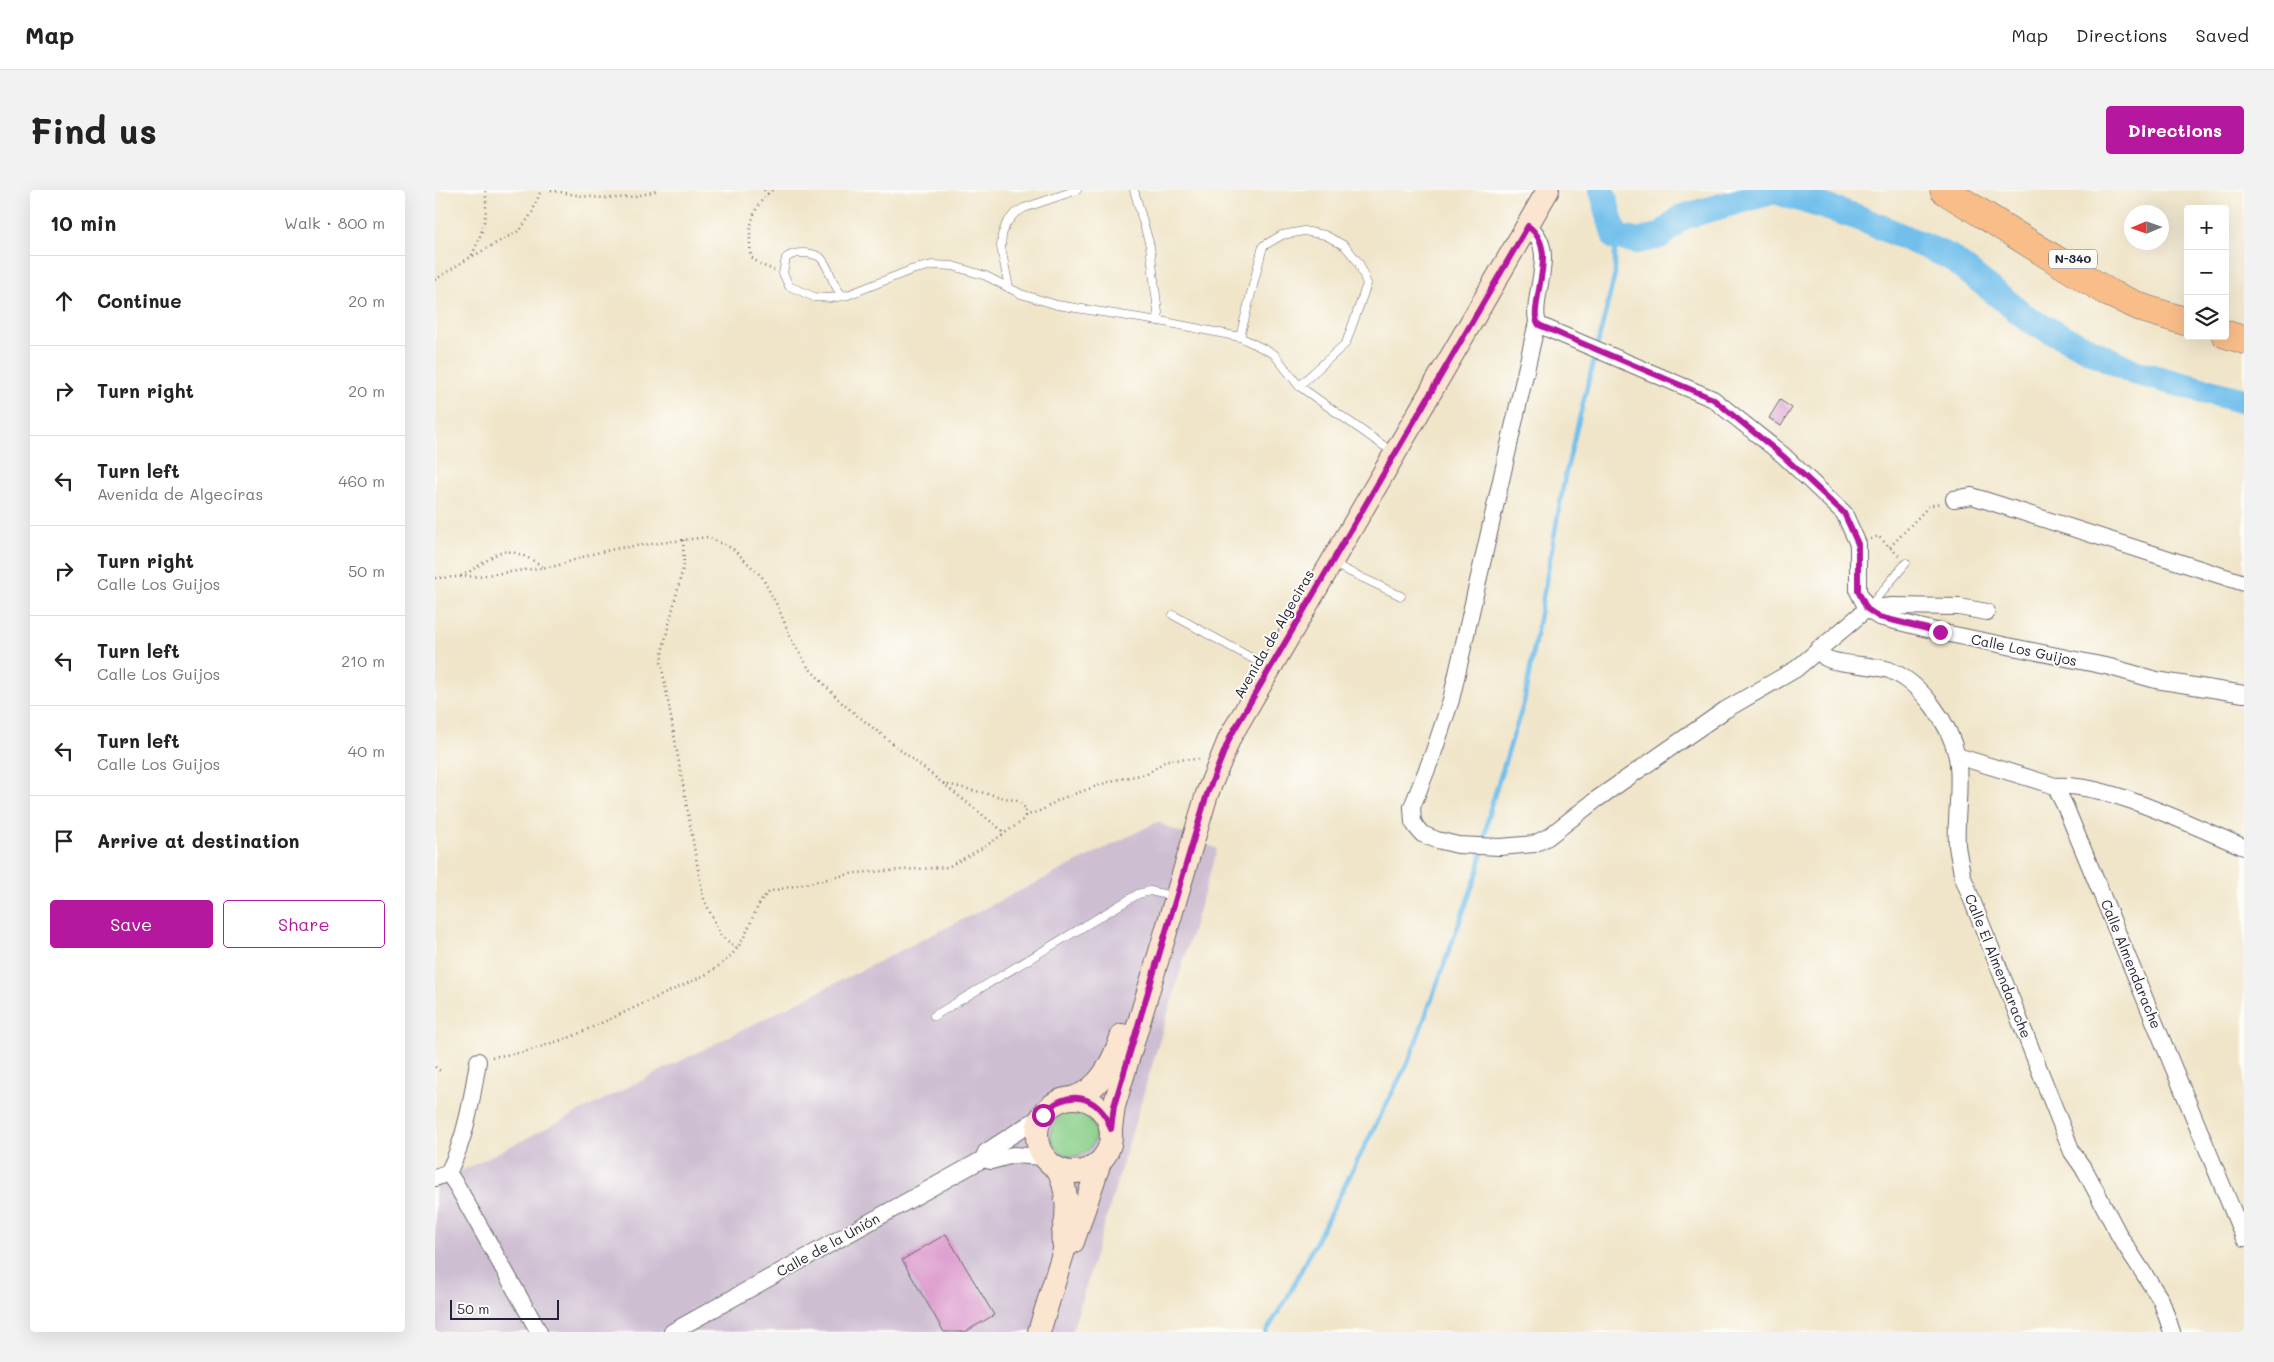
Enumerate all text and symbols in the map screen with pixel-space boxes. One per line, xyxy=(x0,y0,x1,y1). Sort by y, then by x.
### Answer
text: Map xyxy=(25,19,74,50)
text: Map xyxy=(2011,23,2048,47)
text: Directions xyxy=(2076,23,2168,47)
text: Saved xyxy=(2196,23,2249,47)
button: Directions xyxy=(2106,106,2244,154)
text: Find us xyxy=(30,107,157,153)
north arrow xyxy=(2124,205,2169,250)
map controls xyxy=(2184,205,2229,340)
button: + xyxy=(2184,205,2229,250)
text: 10 min xyxy=(50,209,116,236)
text: Walk · 800 m xyxy=(284,212,385,233)
road number: N-340 xyxy=(2049,250,2097,268)
button: − xyxy=(2184,250,2229,295)
icon: ahead xyxy=(50,287,78,315)
text: Continue xyxy=(97,288,182,313)
text: 20 m xyxy=(348,290,385,311)
button: layers xyxy=(2184,295,2229,340)
icon: right xyxy=(50,377,78,405)
text: Turn right xyxy=(97,378,194,403)
text: 20 m xyxy=(348,380,385,401)
text: Turn left xyxy=(97,458,180,483)
icon: left xyxy=(50,467,78,495)
text: 460 m xyxy=(338,470,385,491)
text: Avenida de Algeciras xyxy=(97,483,263,504)
text: Turn right xyxy=(97,548,194,573)
icon: right xyxy=(50,557,78,585)
text: 50 m xyxy=(348,560,385,581)
street label: Avenida de Algeciras xyxy=(1229,566,1318,702)
text: Calle Los Guijos xyxy=(97,573,220,594)
route end xyxy=(1929,621,1952,644)
street label: Calle Los Guijos xyxy=(1969,629,2079,670)
text: Turn left xyxy=(97,638,180,663)
icon: left xyxy=(50,647,78,675)
text: 210 m xyxy=(341,650,385,671)
text: Calle Los Guijos xyxy=(97,663,220,684)
text: Turn left xyxy=(97,728,180,753)
icon: left xyxy=(50,737,78,765)
text: 40 m xyxy=(348,740,385,761)
text: Calle Los Guijos xyxy=(97,753,220,774)
icon: arrive xyxy=(50,827,78,855)
text: Arrive at destination xyxy=(97,828,300,853)
street label: Calle El Almendarache xyxy=(1961,891,2036,1041)
street label: Calle Almendarache xyxy=(2097,896,2166,1031)
button: Save xyxy=(50,900,213,948)
button: Share xyxy=(223,900,385,948)
route start xyxy=(1032,1104,1055,1127)
street label: Calle de la Unión xyxy=(773,1208,883,1281)
scale bar xyxy=(450,1297,559,1320)
text: 50 m xyxy=(457,1299,489,1318)

